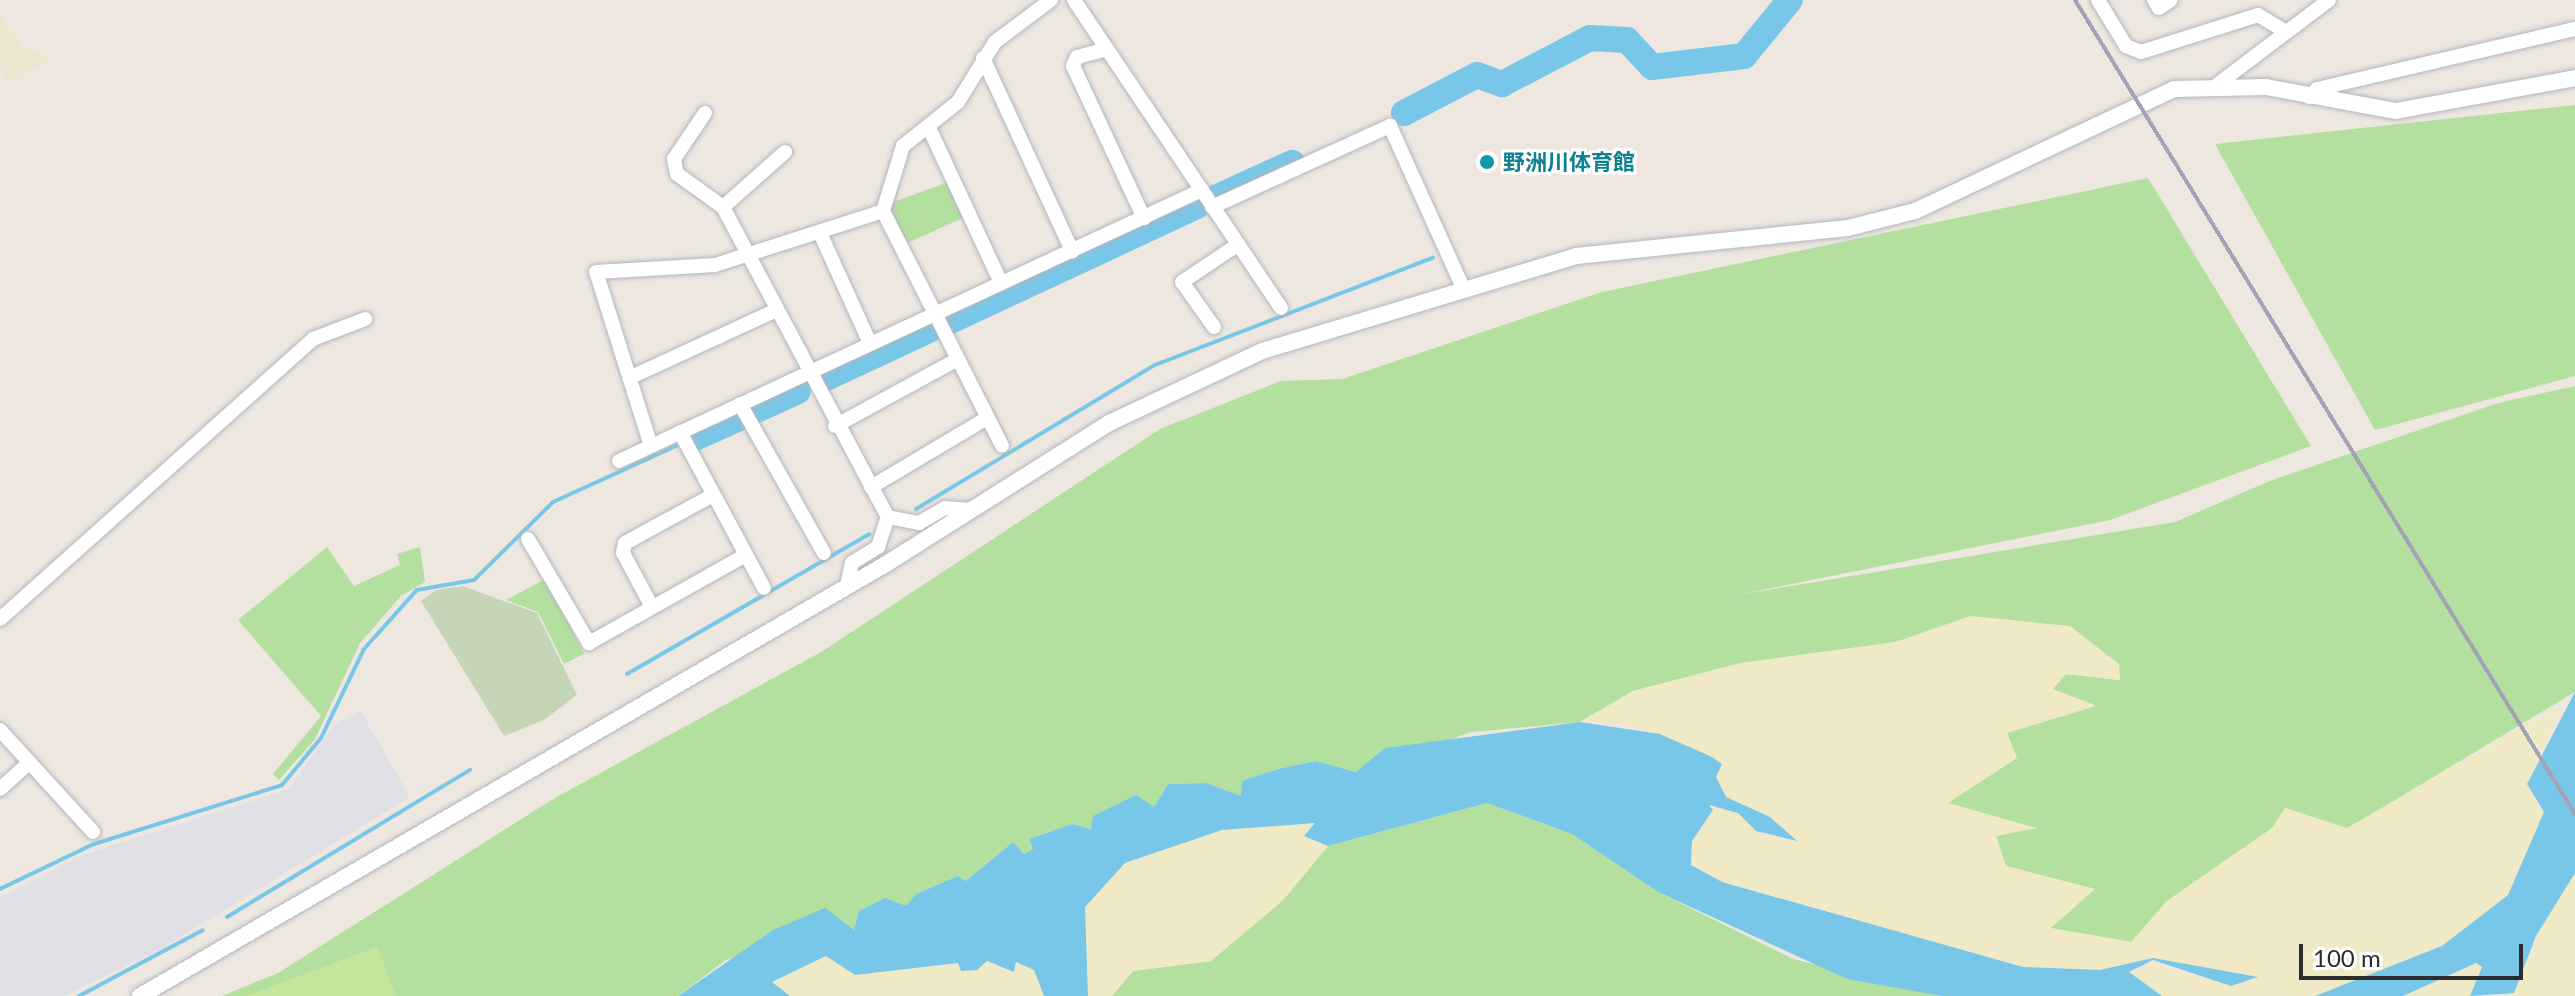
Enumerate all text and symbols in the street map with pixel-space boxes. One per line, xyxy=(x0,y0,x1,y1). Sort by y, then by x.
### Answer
place label: 野洲川体育館 xyxy=(1503,149,1635,175)
marker: 野洲川体育館 xyxy=(1478,153,1496,171)
scale bar xyxy=(2303,928,2527,978)
text: 100 m xyxy=(2313,943,2381,972)

